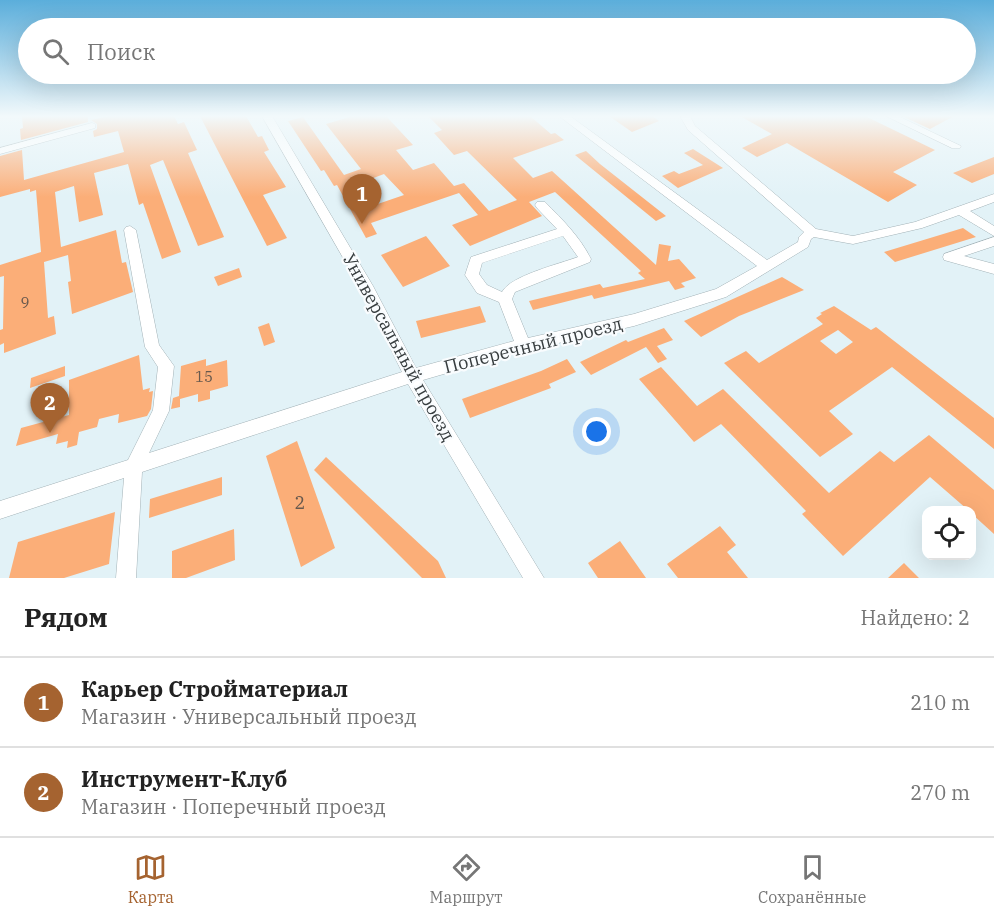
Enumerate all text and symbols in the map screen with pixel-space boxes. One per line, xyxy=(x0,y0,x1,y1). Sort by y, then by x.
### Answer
search box xyxy=(18,18,976,84)
icon: search xyxy=(39,35,72,68)
text: Поиск xyxy=(87,37,155,66)
pin: 1 xyxy=(342,174,382,224)
street label: Универсальный проезд xyxy=(338,249,460,445)
house number: 9 xyxy=(20,293,30,312)
street label: Поперечный проезд xyxy=(441,312,625,378)
house number: 15 xyxy=(195,367,213,386)
pin: 2 xyxy=(31,384,70,433)
your location xyxy=(582,417,611,446)
house number: 2 xyxy=(295,491,305,514)
map controls xyxy=(922,506,976,560)
button: locate xyxy=(922,506,976,560)
text: Рядом xyxy=(24,600,108,634)
text: Найдено: 2 xyxy=(861,604,970,631)
text: Карьер Стройматериал xyxy=(81,674,348,703)
text: 1 xyxy=(38,689,50,716)
text: 210 m xyxy=(910,689,970,716)
text: Магазин · Универсальный проезд xyxy=(81,703,416,730)
text: Инструмент-Клуб xyxy=(81,764,287,793)
text: 2 xyxy=(38,779,50,806)
text: 270 m xyxy=(910,779,970,806)
text: Магазин · Поперечный проезд xyxy=(81,793,386,820)
tab: Карта xyxy=(128,851,174,907)
tab: Маршрут xyxy=(429,851,503,907)
tab: Сохранённые xyxy=(758,851,866,907)

